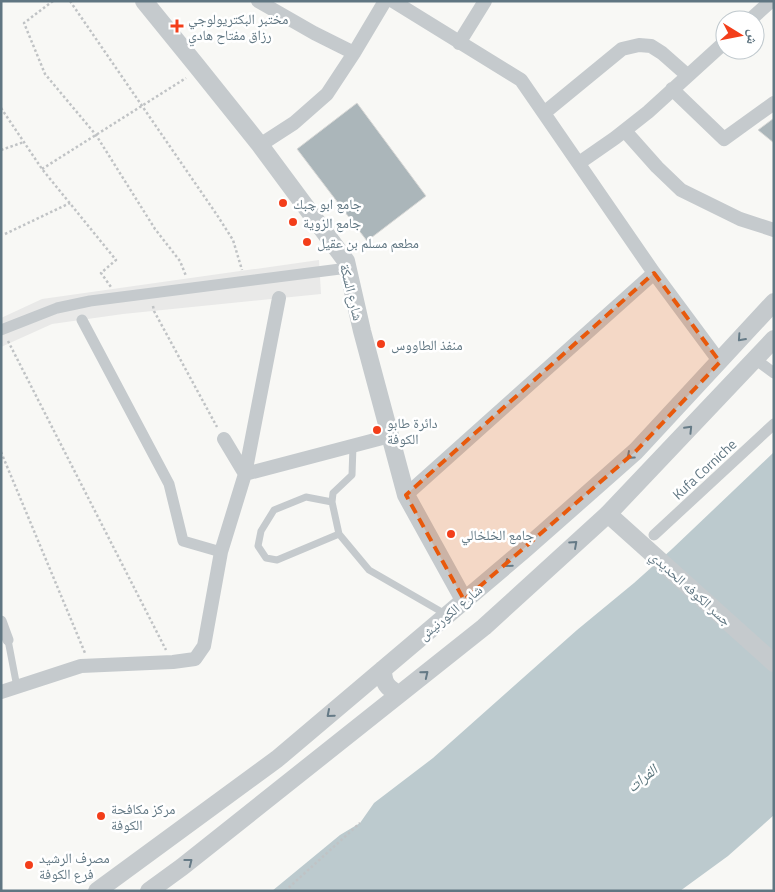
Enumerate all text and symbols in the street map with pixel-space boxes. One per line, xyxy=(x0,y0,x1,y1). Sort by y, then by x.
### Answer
place label: مختبر البكتريولوجي رزاق مفتاح هادي xyxy=(188,8,288,46)
north arrow xyxy=(715,10,765,60)
marker: مختبر البكتريولوجي رزاق مفتاح هادي xyxy=(170,19,184,33)
text: ش xyxy=(742,28,765,47)
place label: جامع ابو چبك xyxy=(293,193,362,214)
marker: جامع ابو چبك xyxy=(277,197,289,209)
place label: جامع الزوية xyxy=(303,212,361,233)
marker: جامع الزوية xyxy=(287,216,299,228)
place label: مطعم مسلم بن عقيل xyxy=(317,232,419,253)
marker: مطعم مسلم بن عقيل xyxy=(301,236,313,248)
street label: شارع السكة xyxy=(335,261,369,323)
one-way arrow xyxy=(738,333,747,342)
place label: منفذ الطاووس xyxy=(391,334,463,355)
marker: منفذ الطاووس xyxy=(375,338,387,350)
place label: دائرة طابو الكوفة xyxy=(387,412,438,449)
marker: دائرة طابو الكوفة xyxy=(371,424,383,436)
one-way arrow xyxy=(683,426,692,435)
street label: Kufa Corniche xyxy=(667,434,741,504)
one-way arrow xyxy=(626,450,635,459)
place label: جامع الخلخالي xyxy=(461,524,534,546)
marker: جامع الخلخالي xyxy=(445,528,457,540)
one-way arrow xyxy=(569,541,578,550)
street label: جسر الکوفه الحديدي xyxy=(644,545,737,632)
one-way arrow xyxy=(504,558,513,567)
street label: شارع الكورنيش xyxy=(414,579,486,645)
one-way arrow xyxy=(419,671,428,679)
one-way arrow xyxy=(326,708,335,717)
water label: الفرات xyxy=(622,758,663,798)
place label: مركز مكافحة الكوفة xyxy=(111,798,175,835)
marker: مركز مكافحة الكوفة xyxy=(95,810,107,822)
place label: مصرف الرشيد فرع الكوفة xyxy=(39,847,110,884)
marker: مصرف الرشيد فرع الكوفة xyxy=(23,859,35,871)
one-way arrow xyxy=(183,860,192,868)

